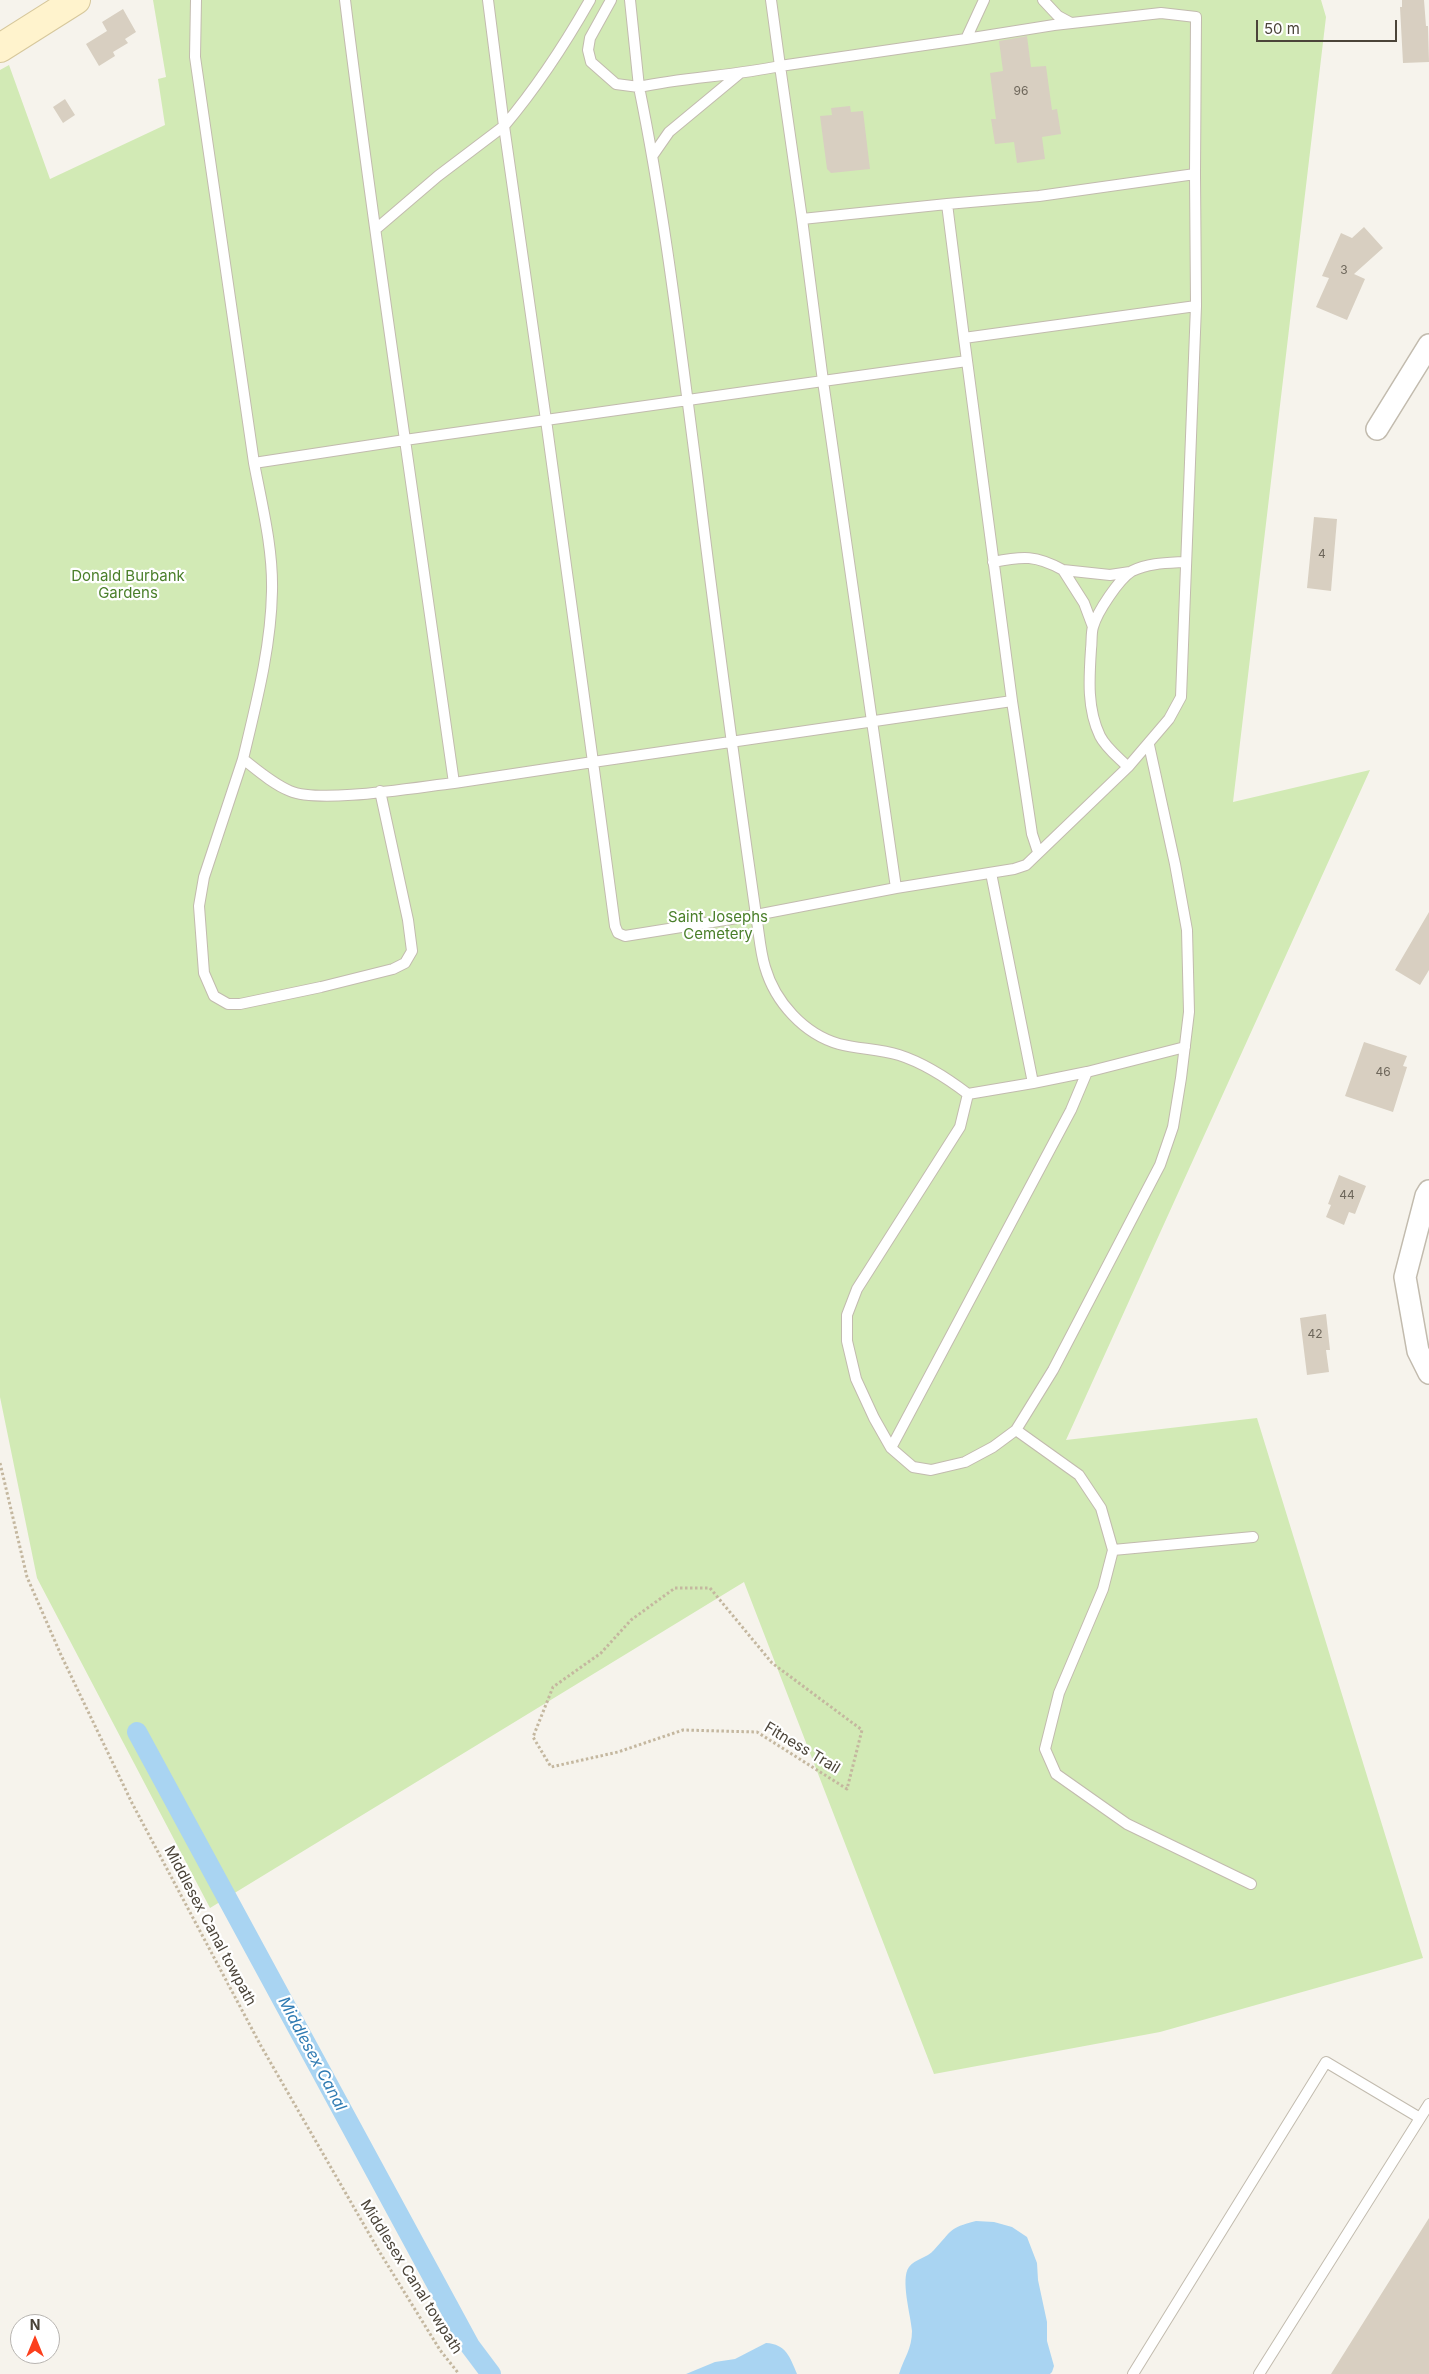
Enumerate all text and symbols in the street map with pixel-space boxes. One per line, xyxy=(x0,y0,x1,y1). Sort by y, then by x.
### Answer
scale bar xyxy=(1259,10,1400,42)
text: 50 m xyxy=(1264,19,1300,38)
house number: 96 xyxy=(1014,84,1028,98)
house number: 3 xyxy=(1340,263,1348,277)
house number: 4 xyxy=(1318,547,1326,561)
park label: Donald Burbank Gardens xyxy=(71,567,185,602)
park label: Saint Josephs Cemetery xyxy=(668,908,768,943)
house number: 46 xyxy=(1375,1065,1391,1079)
house number: 44 xyxy=(1339,1188,1355,1202)
house number: 42 xyxy=(1307,1327,1323,1341)
street label: Fitness Trail xyxy=(761,1718,843,1778)
street label: Middlesex Canal towpath xyxy=(160,1843,260,2009)
water label: Middlesex Canal xyxy=(274,1994,350,2114)
street label: Middlesex Canal towpath xyxy=(356,2197,466,2357)
north arrow xyxy=(10,2314,60,2364)
text: N xyxy=(30,2316,40,2333)

